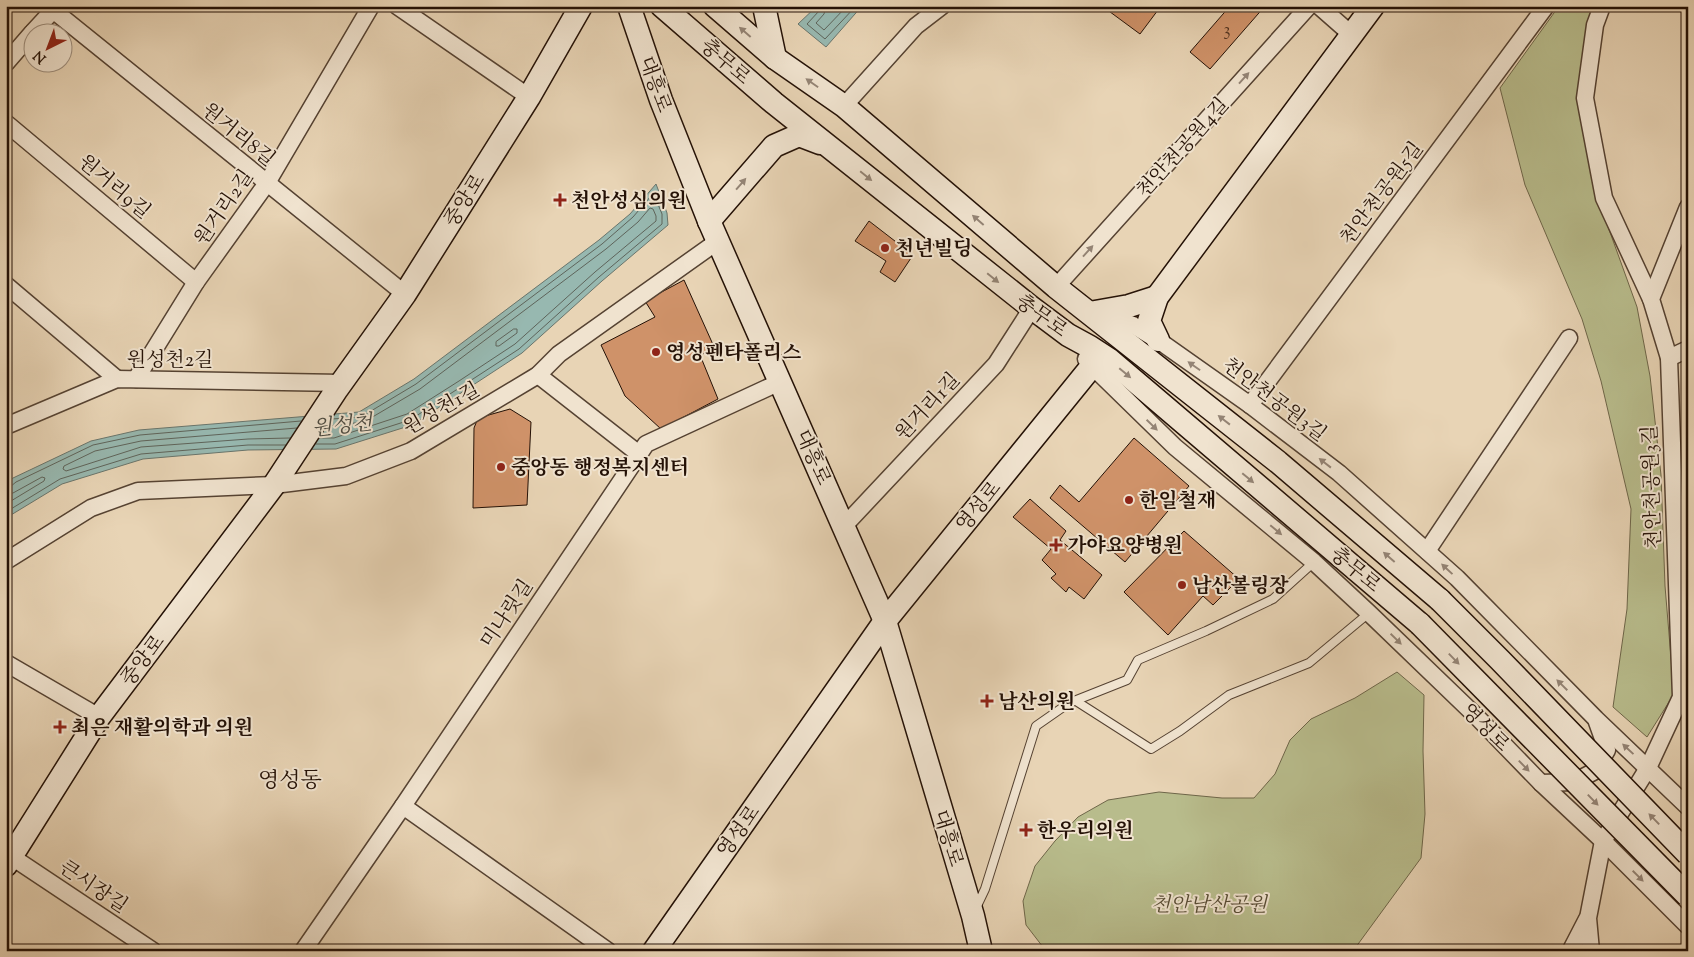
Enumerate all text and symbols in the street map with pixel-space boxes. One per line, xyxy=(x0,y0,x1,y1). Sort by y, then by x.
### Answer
house number: 3 xyxy=(1223,18,1231,44)
north arrow xyxy=(22,22,72,72)
one-way arrow xyxy=(739,27,751,38)
street label: 충무로 xyxy=(693,33,756,93)
text: N xyxy=(30,45,51,67)
street label: 대흥로 xyxy=(630,53,677,117)
one-way arrow xyxy=(1238,73,1250,85)
one-way arrow xyxy=(805,78,819,88)
street label: 천안천공원4길 xyxy=(1131,92,1237,205)
street label: 원거리8길 xyxy=(194,97,280,175)
street label: 천안천공원5길 xyxy=(1334,137,1432,252)
street label: 원거리9길 xyxy=(71,149,156,227)
street label: 원거리2길 xyxy=(188,165,262,252)
street label: 중앙로 xyxy=(438,169,494,234)
one-way arrow xyxy=(860,171,873,182)
one-way arrow xyxy=(736,178,747,191)
place label: 천안성심의원 xyxy=(571,188,687,217)
marker: 천안성심의원 xyxy=(553,193,567,207)
one-way arrow xyxy=(971,215,984,226)
place label: 천년빌딩 xyxy=(895,236,972,265)
marker: 천년빌딩 xyxy=(879,242,891,254)
one-way arrow xyxy=(1083,245,1094,258)
one-way arrow xyxy=(986,272,999,283)
street label: 충무로 xyxy=(1009,288,1073,346)
place label: 영성펜타폴리스 xyxy=(666,340,801,369)
marker: 영성펜타폴리스 xyxy=(650,346,662,358)
street label: 원성천2길 xyxy=(127,347,213,376)
street label: 천안천공원3길 xyxy=(1215,352,1332,450)
one-way arrow xyxy=(1188,361,1201,371)
street label: 원거리1길 xyxy=(890,367,968,448)
one-way arrow xyxy=(1118,367,1131,378)
street label: 원성천1길 xyxy=(399,377,486,444)
water label: 원성천 xyxy=(310,409,376,445)
one-way arrow xyxy=(1218,414,1231,425)
one-way arrow xyxy=(1146,419,1158,431)
street label: 천안천공원3길 xyxy=(1637,424,1670,549)
street label: 대흥로 xyxy=(787,426,837,490)
place label: 중앙동 행정복지센터 xyxy=(511,455,689,484)
one-way arrow xyxy=(1319,457,1332,468)
marker: 중앙동 행정복지센터 xyxy=(495,461,507,473)
one-way arrow xyxy=(1242,472,1254,484)
street label: 영성로 xyxy=(950,476,1009,539)
place label: 한일철재 xyxy=(1139,488,1216,517)
marker: 한일철재 xyxy=(1123,494,1135,506)
one-way arrow xyxy=(1269,524,1282,535)
place label: 가야요양병원 xyxy=(1067,533,1183,562)
marker: 가야요양병원 xyxy=(1049,538,1063,552)
street label: 충무로 xyxy=(1323,541,1386,601)
one-way arrow xyxy=(1383,552,1396,563)
one-way arrow xyxy=(1442,563,1454,575)
place label: 남산볼링장 xyxy=(1192,573,1289,602)
street label: 미나릿길 xyxy=(474,574,542,655)
marker: 남산볼링장 xyxy=(1176,579,1188,591)
street label: 중앙로 xyxy=(115,630,173,693)
one-way arrow xyxy=(1390,633,1402,645)
one-way arrow xyxy=(1448,652,1460,664)
one-way arrow xyxy=(1556,679,1568,691)
place label: 남산의원 xyxy=(998,689,1075,718)
marker: 남산의원 xyxy=(980,694,994,708)
street label: 영성로 xyxy=(1453,698,1515,760)
place label: 최은 재활의학과 의원 xyxy=(71,715,253,744)
marker: 최은 재활의학과 의원 xyxy=(53,720,67,734)
one-way arrow xyxy=(1622,743,1634,755)
one-way arrow xyxy=(1518,760,1530,772)
district label: 영성동 xyxy=(258,766,322,798)
one-way arrow xyxy=(1586,793,1598,805)
street label: 영성로 xyxy=(712,800,769,864)
street label: 대흥로 xyxy=(924,807,969,871)
one-way arrow xyxy=(1648,813,1660,825)
place label: 한우리의원 xyxy=(1037,818,1134,847)
marker: 한우리의원 xyxy=(1019,823,1033,837)
street label: 큰시장길 xyxy=(52,854,133,922)
one-way arrow xyxy=(1631,869,1643,881)
park label: 천안남산공원 xyxy=(1151,892,1269,921)

